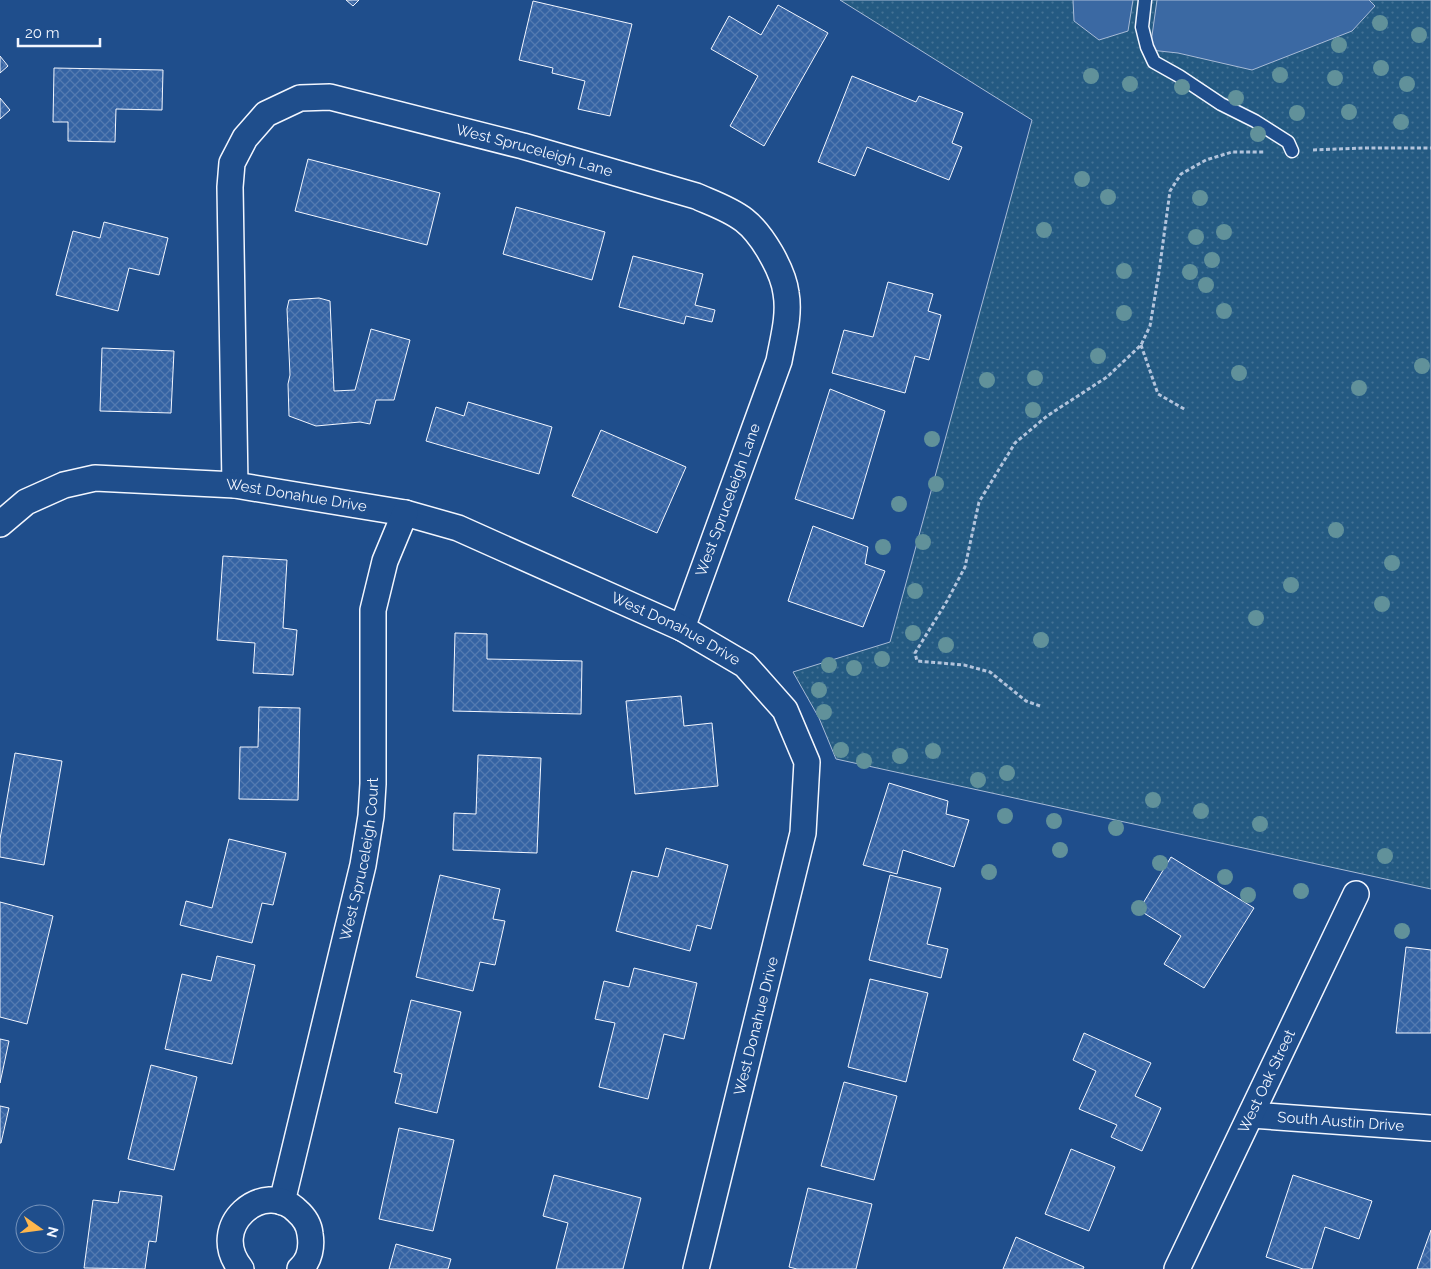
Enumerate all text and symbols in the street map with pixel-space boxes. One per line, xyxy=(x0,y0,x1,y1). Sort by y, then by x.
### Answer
scale bar xyxy=(18,15,100,47)
text: 20 m xyxy=(25,24,60,42)
street label: West Spruceleigh Lane xyxy=(454,120,615,181)
street label: West Spruceleigh Lane xyxy=(692,421,764,579)
street label: West Donahue Drive xyxy=(226,476,368,516)
street label: West Donahue Drive xyxy=(608,589,744,669)
street label: West Spruceleigh Court xyxy=(336,777,382,942)
street label: West Donahue Drive xyxy=(730,955,782,1097)
street label: West Oak Street xyxy=(1234,1027,1299,1136)
street label: South Austin Drive xyxy=(1277,1108,1405,1135)
north arrow xyxy=(15,1204,65,1254)
text: N xyxy=(44,1225,62,1239)

